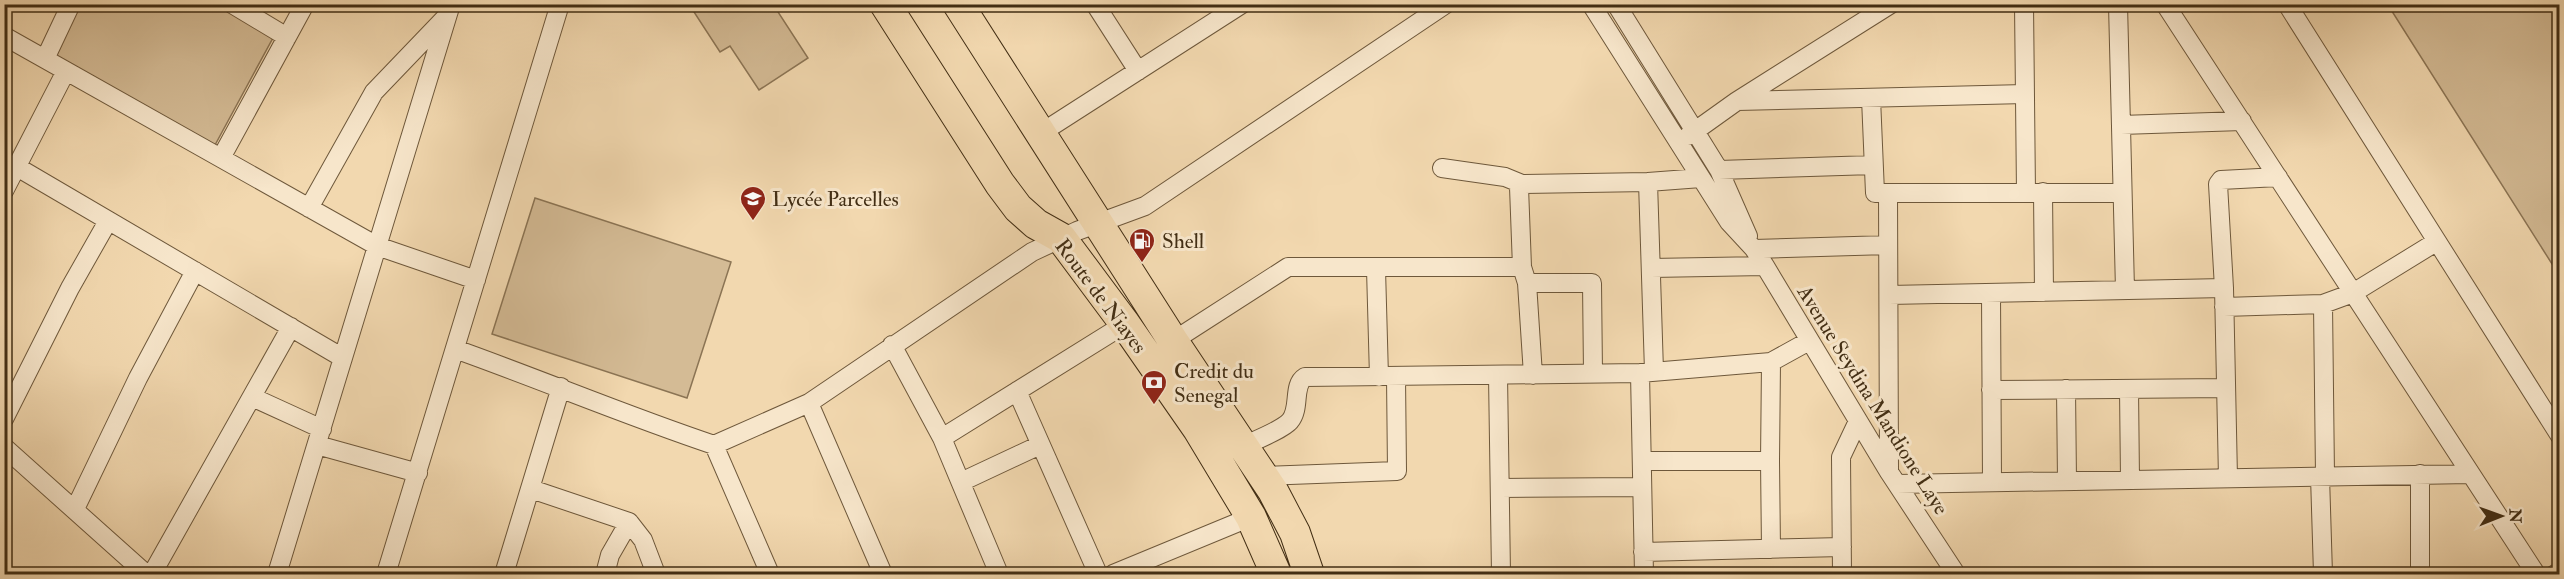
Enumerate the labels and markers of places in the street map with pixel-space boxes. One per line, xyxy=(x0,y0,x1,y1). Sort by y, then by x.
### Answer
school or university icon: Lycée Parcelles xyxy=(738,184,768,222)
place label: Lycée Parcelles xyxy=(772,186,899,213)
fuel station icon: Shell xyxy=(1127,226,1157,264)
place label: Shell xyxy=(1162,228,1205,255)
place label: Credit du Senegal xyxy=(1174,358,1254,409)
bank icon: Credit du Senegal xyxy=(1139,368,1169,406)

